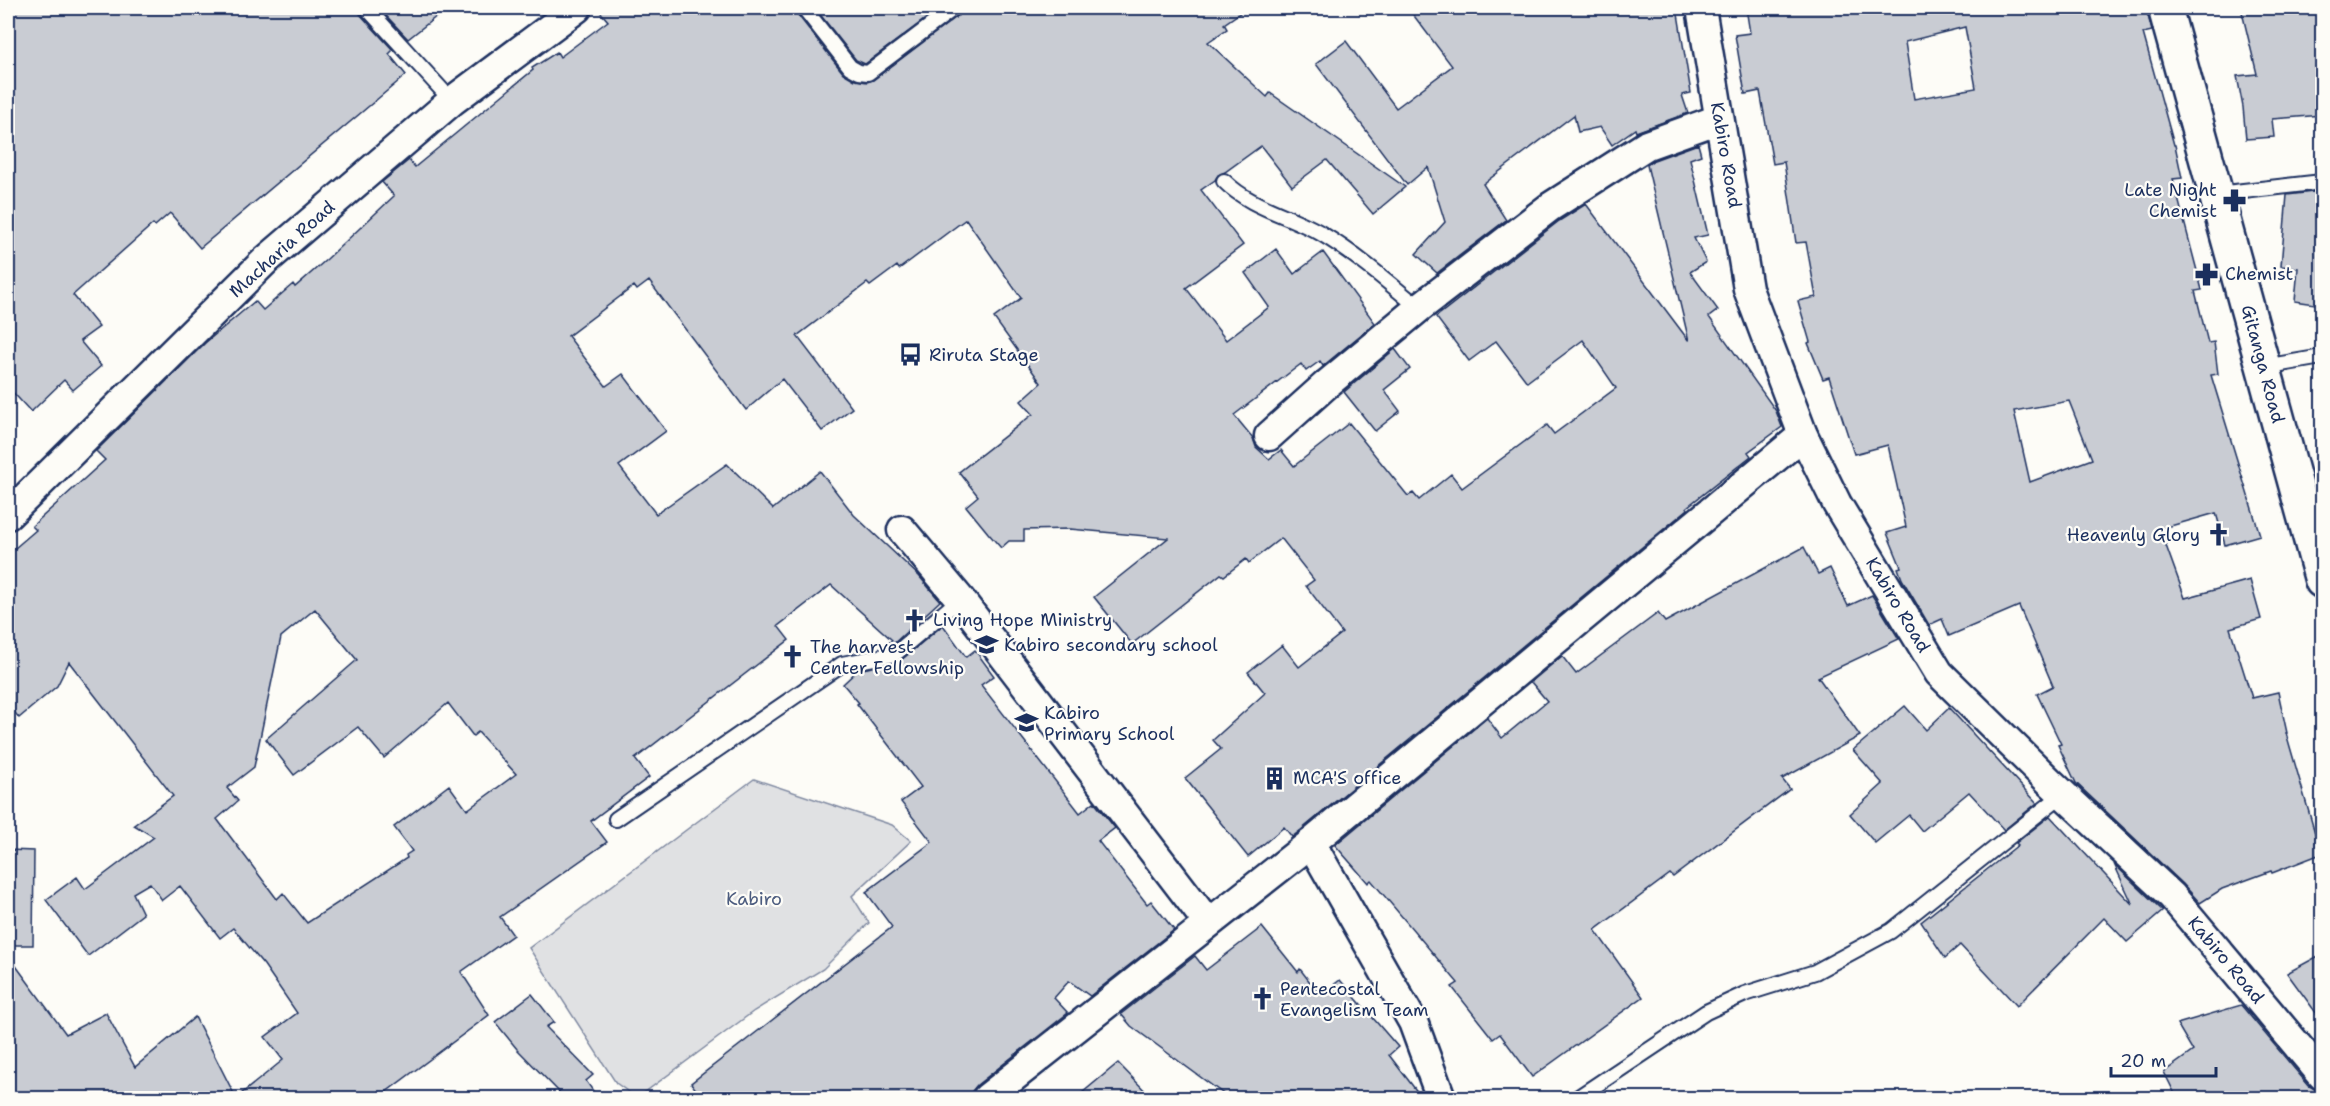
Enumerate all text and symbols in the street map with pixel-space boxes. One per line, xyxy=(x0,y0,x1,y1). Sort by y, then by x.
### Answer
street label: Kabiro Road xyxy=(1705,100,1747,210)
place label: Late Night Chemist xyxy=(2124,178,2217,223)
pharmacy icon: Late Night Chemist xyxy=(2222,187,2248,213)
street label: Macharia Road xyxy=(224,195,340,303)
pharmacy icon: Chemist xyxy=(2194,261,2220,287)
place label: Chemist xyxy=(2225,262,2294,286)
street label: Gitanga Road xyxy=(2236,302,2290,426)
bus stop icon: Riruta Stage xyxy=(898,342,924,368)
place label: Riruta Stage xyxy=(929,343,1039,367)
church icon: Heavenly Glory xyxy=(2205,522,2231,548)
place label: Heavenly Glory xyxy=(2067,523,2200,547)
street label: Kabiro Road xyxy=(1860,553,1936,657)
church icon: Living Hope Ministry xyxy=(902,607,928,633)
place label: Living Hope Ministry xyxy=(933,608,1112,632)
school or university icon: Kabiro secondary school xyxy=(973,632,999,658)
place label: Kabiro secondary school xyxy=(1004,633,1218,657)
place label: The harvest Center Fellowship xyxy=(810,635,964,680)
church icon: The harvest Center Fellowship xyxy=(779,644,805,670)
place label: Kabiro Primary School xyxy=(1044,701,1175,746)
school or university icon: Kabiro Primary School xyxy=(1013,710,1039,736)
building icon: MCA'S office xyxy=(1262,765,1288,791)
place label: MCA'S office xyxy=(1293,766,1402,790)
park label: Kabiro xyxy=(726,887,782,911)
street label: Kabiro Road xyxy=(2182,911,2270,1009)
place label: Pentecostal Evangelism Team xyxy=(1280,977,1429,1022)
church icon: Pentecostal Evangelism Team xyxy=(1249,986,1275,1012)
scale bar xyxy=(2111,1040,2216,1078)
text: 20 m xyxy=(2120,1049,2166,1073)

